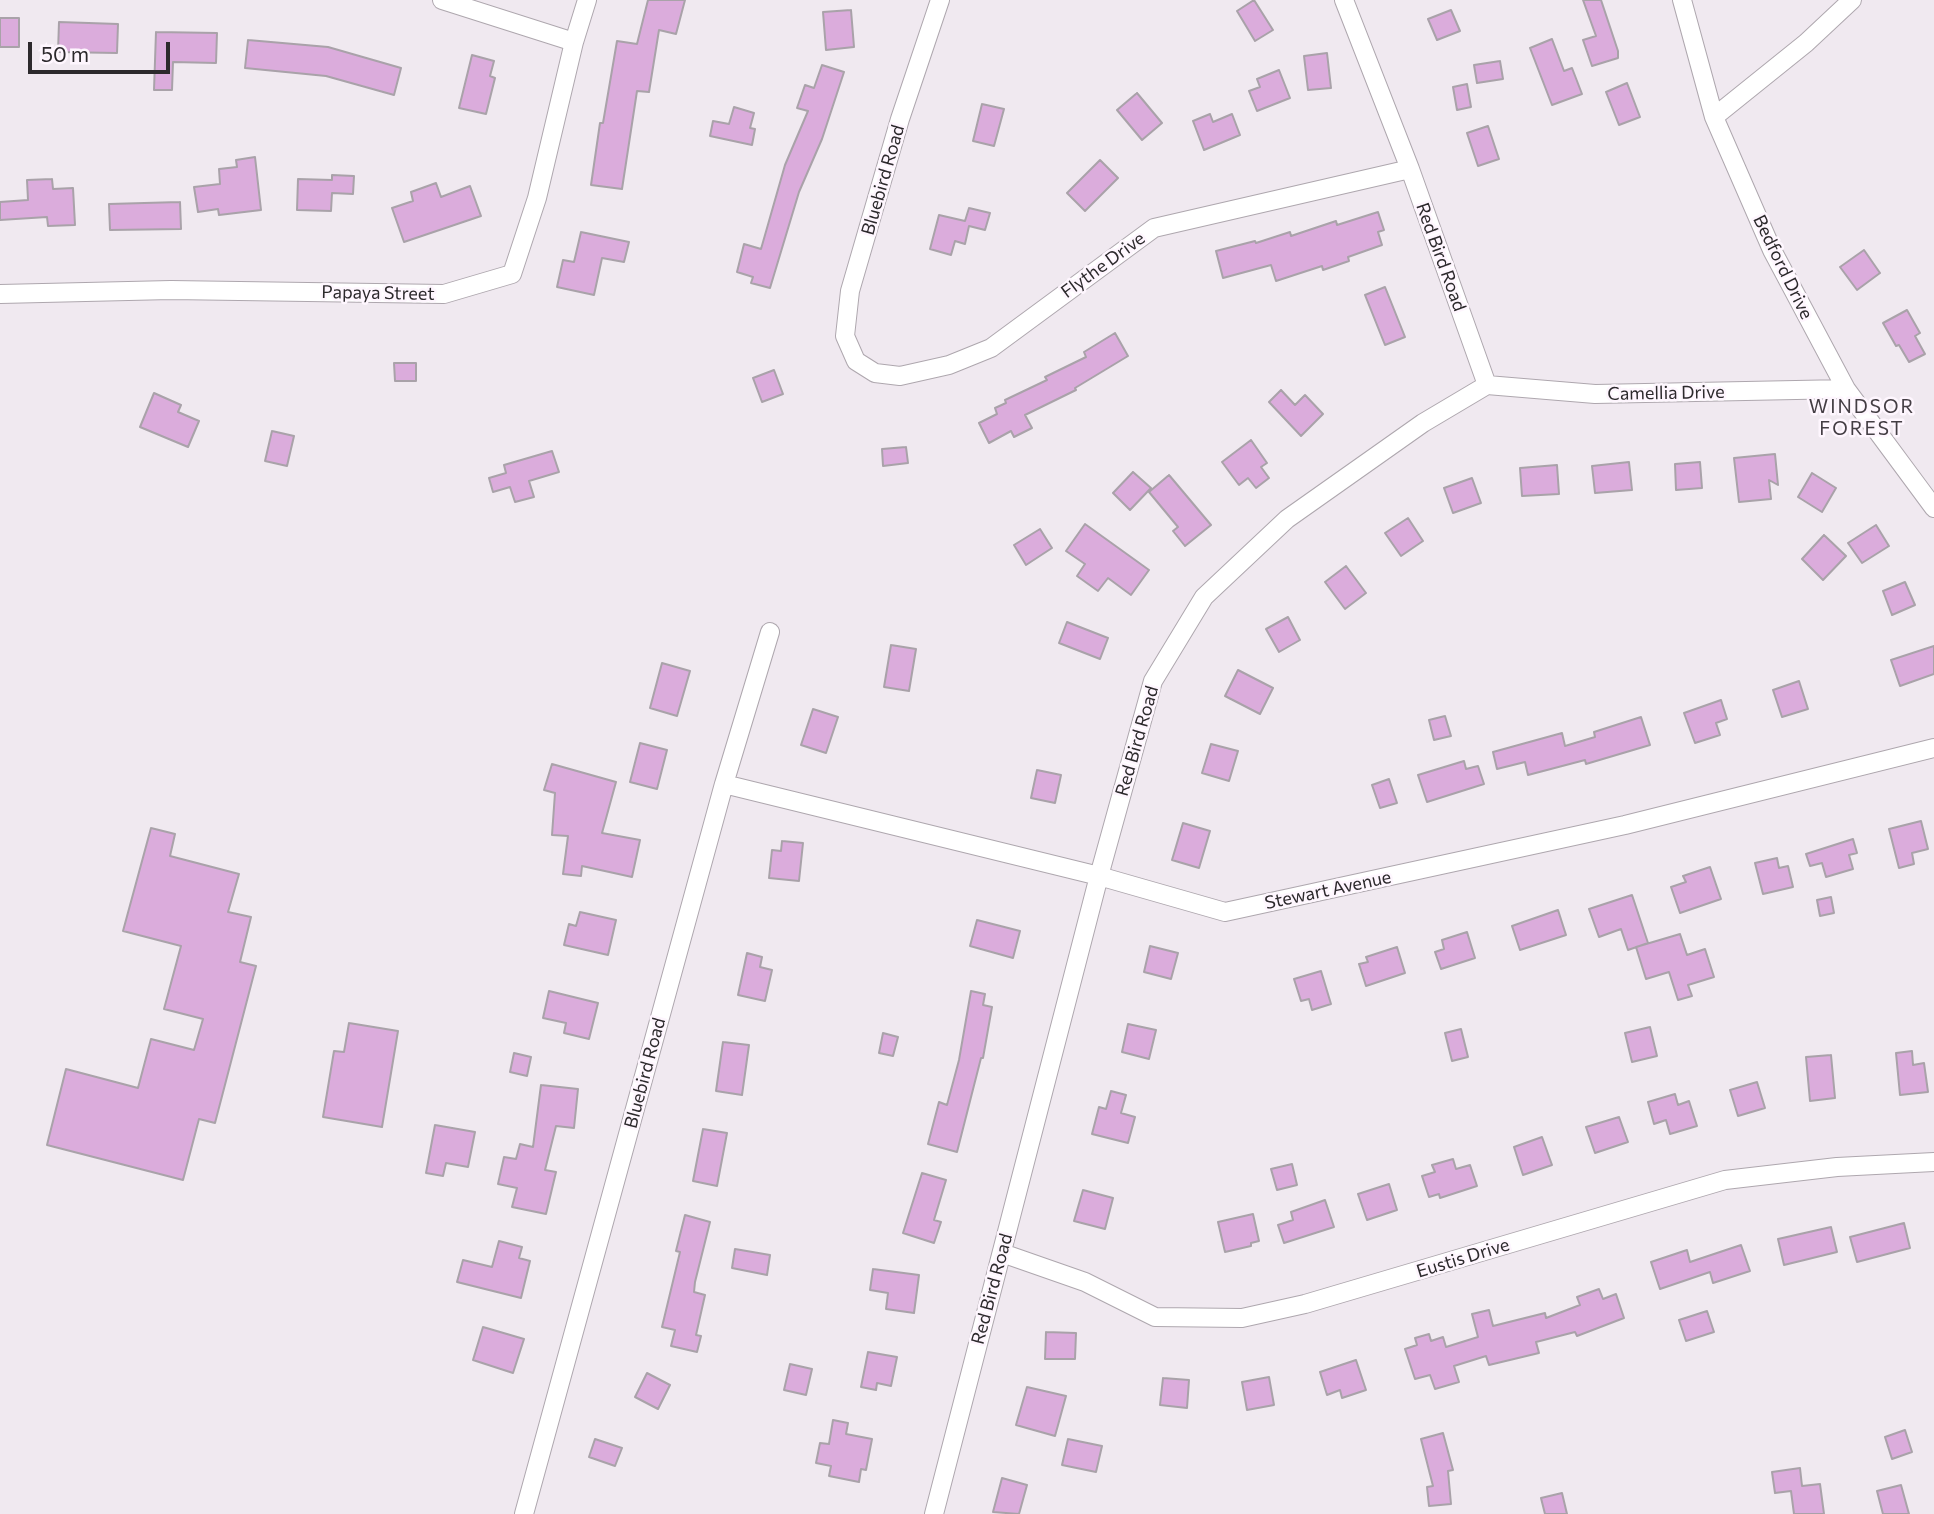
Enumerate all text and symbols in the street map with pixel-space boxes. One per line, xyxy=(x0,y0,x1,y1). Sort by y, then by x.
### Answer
scale bar xyxy=(32,28,173,72)
text: 50 m xyxy=(41,41,89,66)
street label: Bluebird Road xyxy=(857,122,909,238)
street label: Red Bird Road xyxy=(1411,200,1471,314)
street label: Bedford Drive xyxy=(1748,211,1818,323)
street label: Flythe Drive xyxy=(1057,227,1149,303)
street label: Papaya Street xyxy=(321,281,435,305)
street label: Camellia Drive xyxy=(1607,381,1725,405)
district label: WINDSOR FOREST xyxy=(1810,396,1914,440)
street label: Red Bird Road xyxy=(1111,683,1163,799)
street label: Stewart Avenue xyxy=(1263,866,1393,914)
street label: Bluebird Road xyxy=(620,1015,670,1131)
street label: Red Bird Road xyxy=(967,1231,1017,1347)
street label: Eustis Drive xyxy=(1414,1234,1512,1282)

